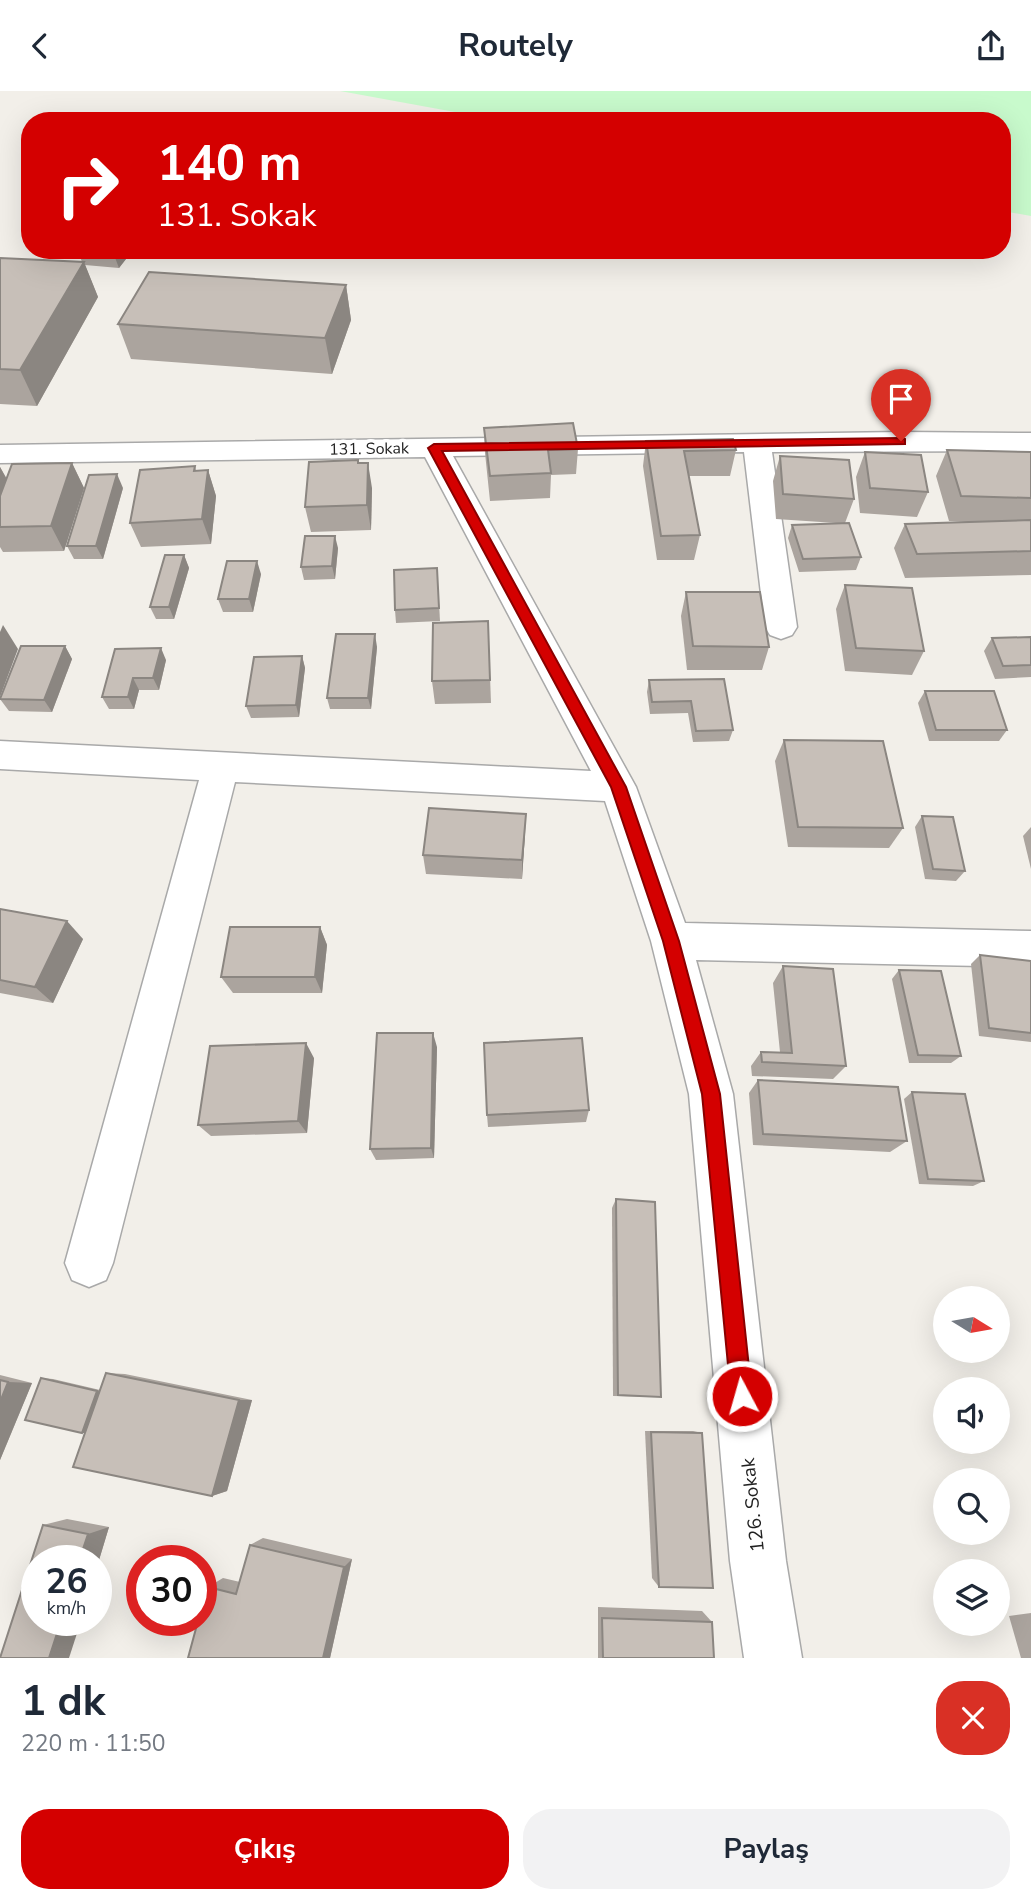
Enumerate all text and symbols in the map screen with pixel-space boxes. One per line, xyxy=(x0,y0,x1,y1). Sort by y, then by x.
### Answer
text: Routely xyxy=(458,24,573,67)
icon: back xyxy=(21,27,59,65)
icon: share xyxy=(972,27,1010,65)
text: 140 m xyxy=(157,130,301,197)
icon: right xyxy=(42,140,133,231)
text: 131. Sokak xyxy=(157,194,316,237)
pin xyxy=(871,369,931,441)
icon: arrive xyxy=(882,380,920,418)
street label: 131. Sokak xyxy=(329,437,410,461)
north arrow xyxy=(933,1286,1010,1363)
map controls xyxy=(933,1286,1010,1636)
position arrow xyxy=(705,1359,779,1433)
button: sound xyxy=(933,1377,1010,1454)
street label: 126. Sokak xyxy=(735,1456,771,1553)
button: search xyxy=(933,1468,1010,1545)
speed limit sign: 30 xyxy=(126,1545,217,1636)
text: 26 xyxy=(45,1558,88,1605)
button: layers xyxy=(933,1559,1010,1636)
text: km/h xyxy=(47,1596,86,1620)
text: 1 dk xyxy=(21,1673,105,1730)
button: close xyxy=(936,1681,1010,1755)
text: 220 m · 11:50 xyxy=(21,1728,166,1759)
button: Çıkış xyxy=(21,1809,509,1889)
button: Paylaş xyxy=(523,1809,1010,1889)

